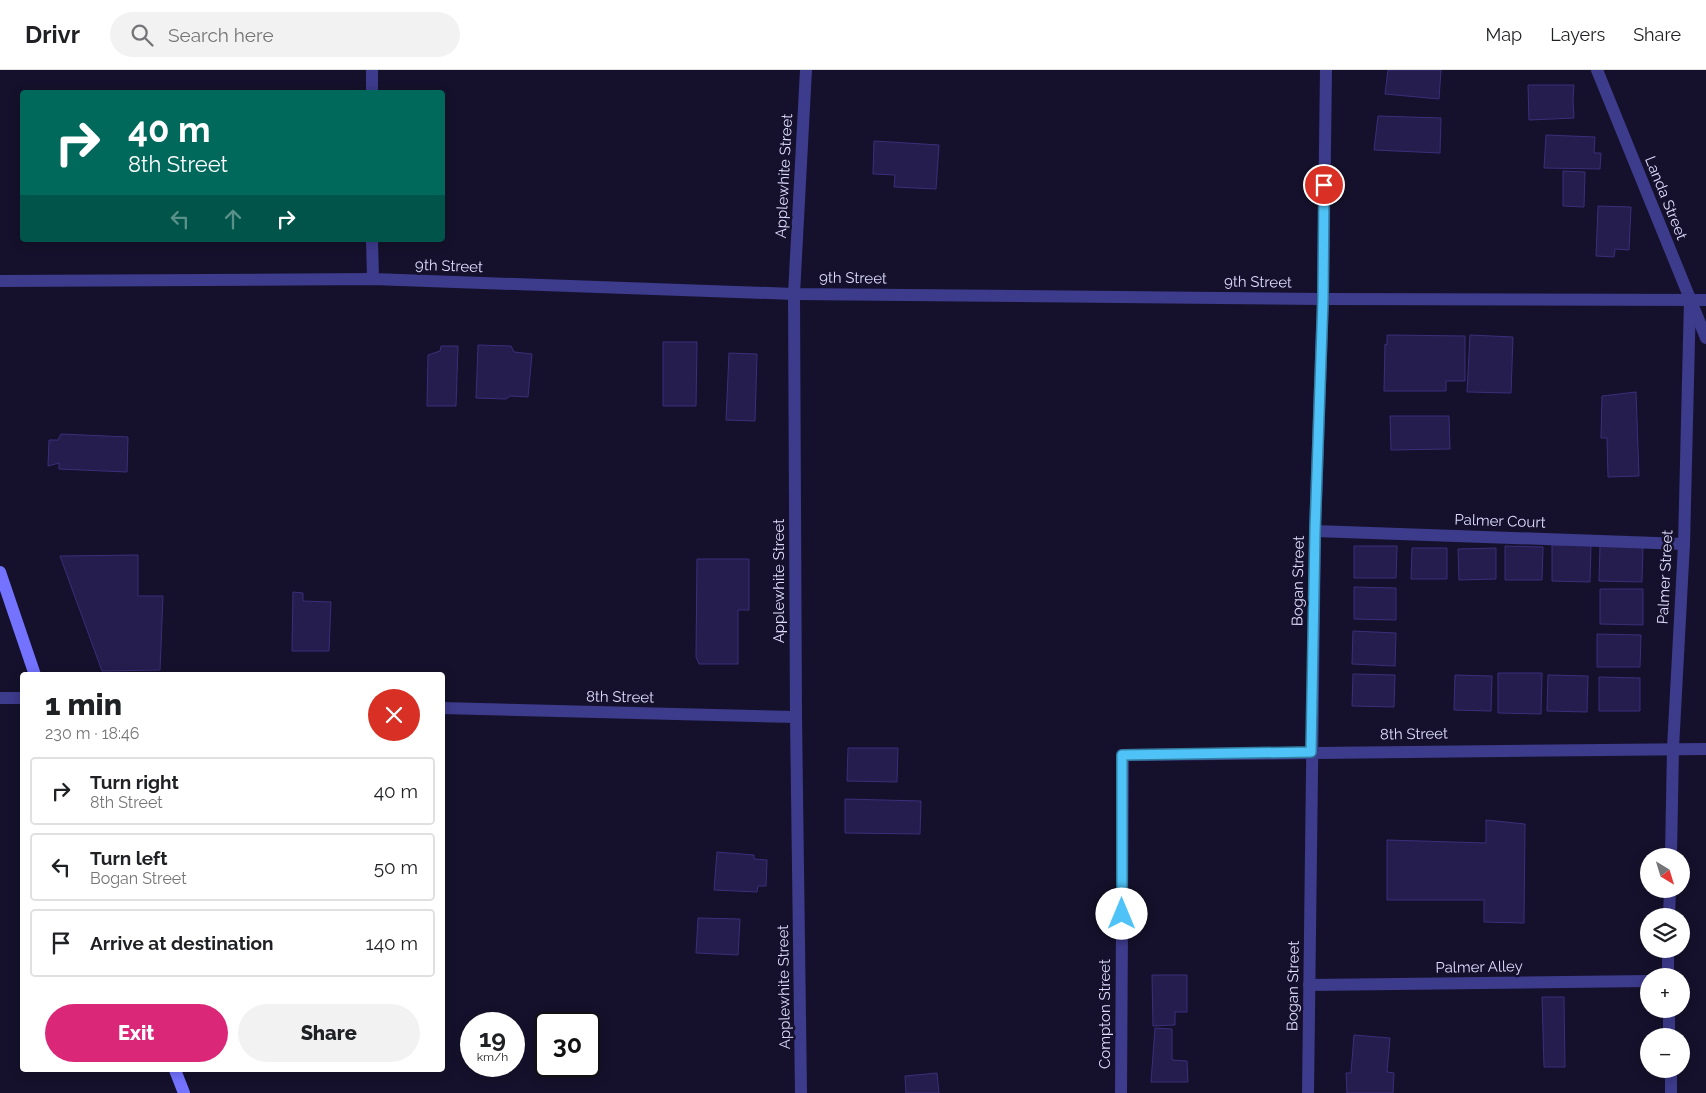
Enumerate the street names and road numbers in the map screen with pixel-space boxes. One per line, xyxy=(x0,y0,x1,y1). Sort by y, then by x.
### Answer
street label: Applewhite Street xyxy=(772,113,796,239)
street label: Landa Street xyxy=(1641,154,1691,242)
street label: 9th Street xyxy=(415,256,483,276)
street label: 9th Street xyxy=(819,268,887,288)
street label: 9th Street xyxy=(1224,272,1292,292)
street label: Palmer Court xyxy=(1454,510,1546,532)
street label: Applewhite Street xyxy=(770,519,788,643)
street label: Palmer Street xyxy=(1654,529,1676,625)
street label: Bogan Street xyxy=(1288,536,1308,626)
street label: 8th Street xyxy=(586,687,654,707)
street label: 8th Street xyxy=(1380,724,1448,744)
street label: Applewhite Street xyxy=(774,925,794,1049)
street label: Bogan Street xyxy=(1283,941,1303,1031)
street label: Palmer Alley xyxy=(1435,957,1523,977)
street label: Compton Street xyxy=(1096,959,1114,1069)

